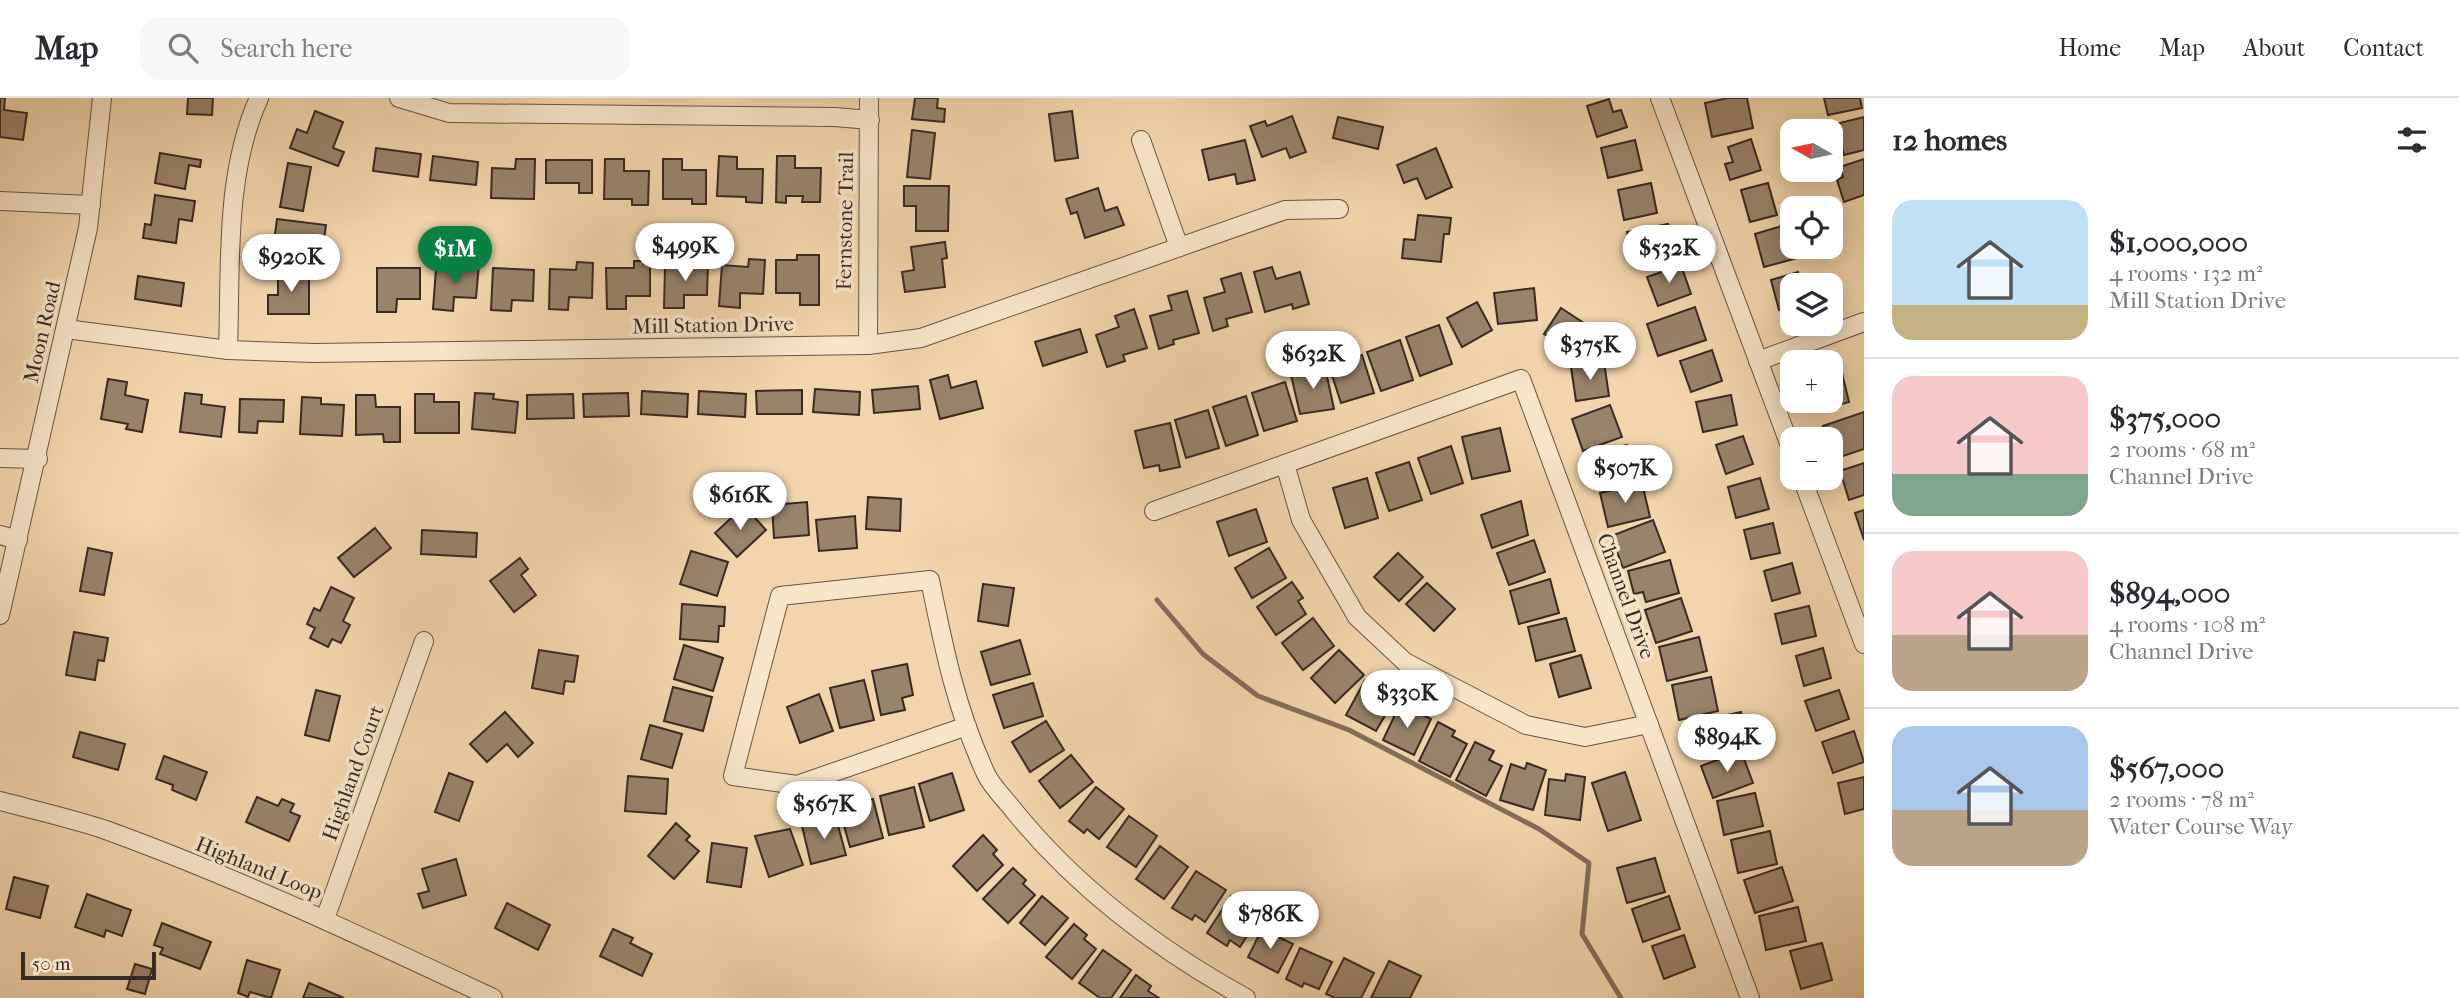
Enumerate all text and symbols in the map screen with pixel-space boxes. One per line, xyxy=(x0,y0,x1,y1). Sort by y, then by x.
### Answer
search box xyxy=(140,17,630,80)
text: Map xyxy=(35,29,98,68)
icon: search xyxy=(164,29,202,67)
text: Search here xyxy=(220,33,352,64)
text: Home xyxy=(2059,34,2121,62)
text: Map xyxy=(2159,34,2205,62)
text: About xyxy=(2243,34,2305,62)
text: Contact xyxy=(2343,34,2424,62)
north arrow xyxy=(1780,119,1843,182)
map controls xyxy=(1780,119,1843,490)
icon: filters xyxy=(2393,121,2431,159)
text: 12 homes xyxy=(1892,123,2007,158)
street label: Fernstone Trail xyxy=(832,151,858,291)
button: locate xyxy=(1780,196,1843,259)
pin: $499K xyxy=(636,223,734,283)
text: $1,000,000 xyxy=(2109,225,2248,260)
pin: $1M xyxy=(421,226,489,286)
pin: $532K xyxy=(1620,226,1718,285)
icon: home xyxy=(1948,228,2032,312)
text: $499K xyxy=(651,232,719,259)
pin: $920K xyxy=(242,234,340,294)
text: $532K xyxy=(1639,234,1699,261)
text: $1M xyxy=(434,235,476,262)
text: $920K xyxy=(258,243,324,270)
text: 4 rooms · 132 m² xyxy=(2109,260,2263,287)
button: layers xyxy=(1780,273,1843,336)
street label: Moon Road xyxy=(19,278,65,385)
text: Mill Station Drive xyxy=(2109,287,2286,314)
street label: Mill Station Drive xyxy=(632,312,794,338)
pin: $375K xyxy=(1541,322,1639,382)
pin: $632K xyxy=(1264,331,1362,391)
text: $375K xyxy=(1560,331,1620,358)
text: $632K xyxy=(1281,340,1345,367)
button: + xyxy=(1780,350,1843,413)
text: $375,000 xyxy=(2109,401,2221,436)
icon: home xyxy=(1948,404,2032,488)
button: − xyxy=(1780,427,1843,490)
text: 2 rooms · 68 m² xyxy=(2109,436,2255,463)
pin: $507K xyxy=(1576,446,1674,505)
text: $507K xyxy=(1593,454,1657,481)
text: Channel Drive xyxy=(2109,463,2253,490)
pin: $616K xyxy=(691,472,789,532)
text: $616K xyxy=(709,481,771,508)
street label: Channel Drive xyxy=(1592,530,1660,662)
text: $894,000 xyxy=(2109,576,2230,611)
icon: home xyxy=(1948,579,2032,663)
text: 4 rooms · 108 m² xyxy=(2109,611,2265,638)
text: Channel Drive xyxy=(2109,638,2253,665)
pin: $330K xyxy=(1358,670,1456,730)
text: $330K xyxy=(1377,679,1437,706)
street label: Highland Court xyxy=(317,702,389,844)
pin: $894K xyxy=(1678,714,1776,774)
text: $894K xyxy=(1694,723,1760,750)
text: $567,000 xyxy=(2109,751,2224,786)
icon: home xyxy=(1948,754,2032,838)
pin: $567K xyxy=(775,782,873,841)
text: 2 rooms · 78 m² xyxy=(2109,786,2254,813)
text: $567K xyxy=(793,790,855,817)
text: Water Course Way xyxy=(2109,813,2293,840)
street label: Highland Loop xyxy=(192,832,326,904)
pin: $786K xyxy=(1221,892,1319,951)
text: $786K xyxy=(1238,900,1302,927)
scale bar xyxy=(21,949,156,981)
text: 50 m xyxy=(32,953,71,975)

